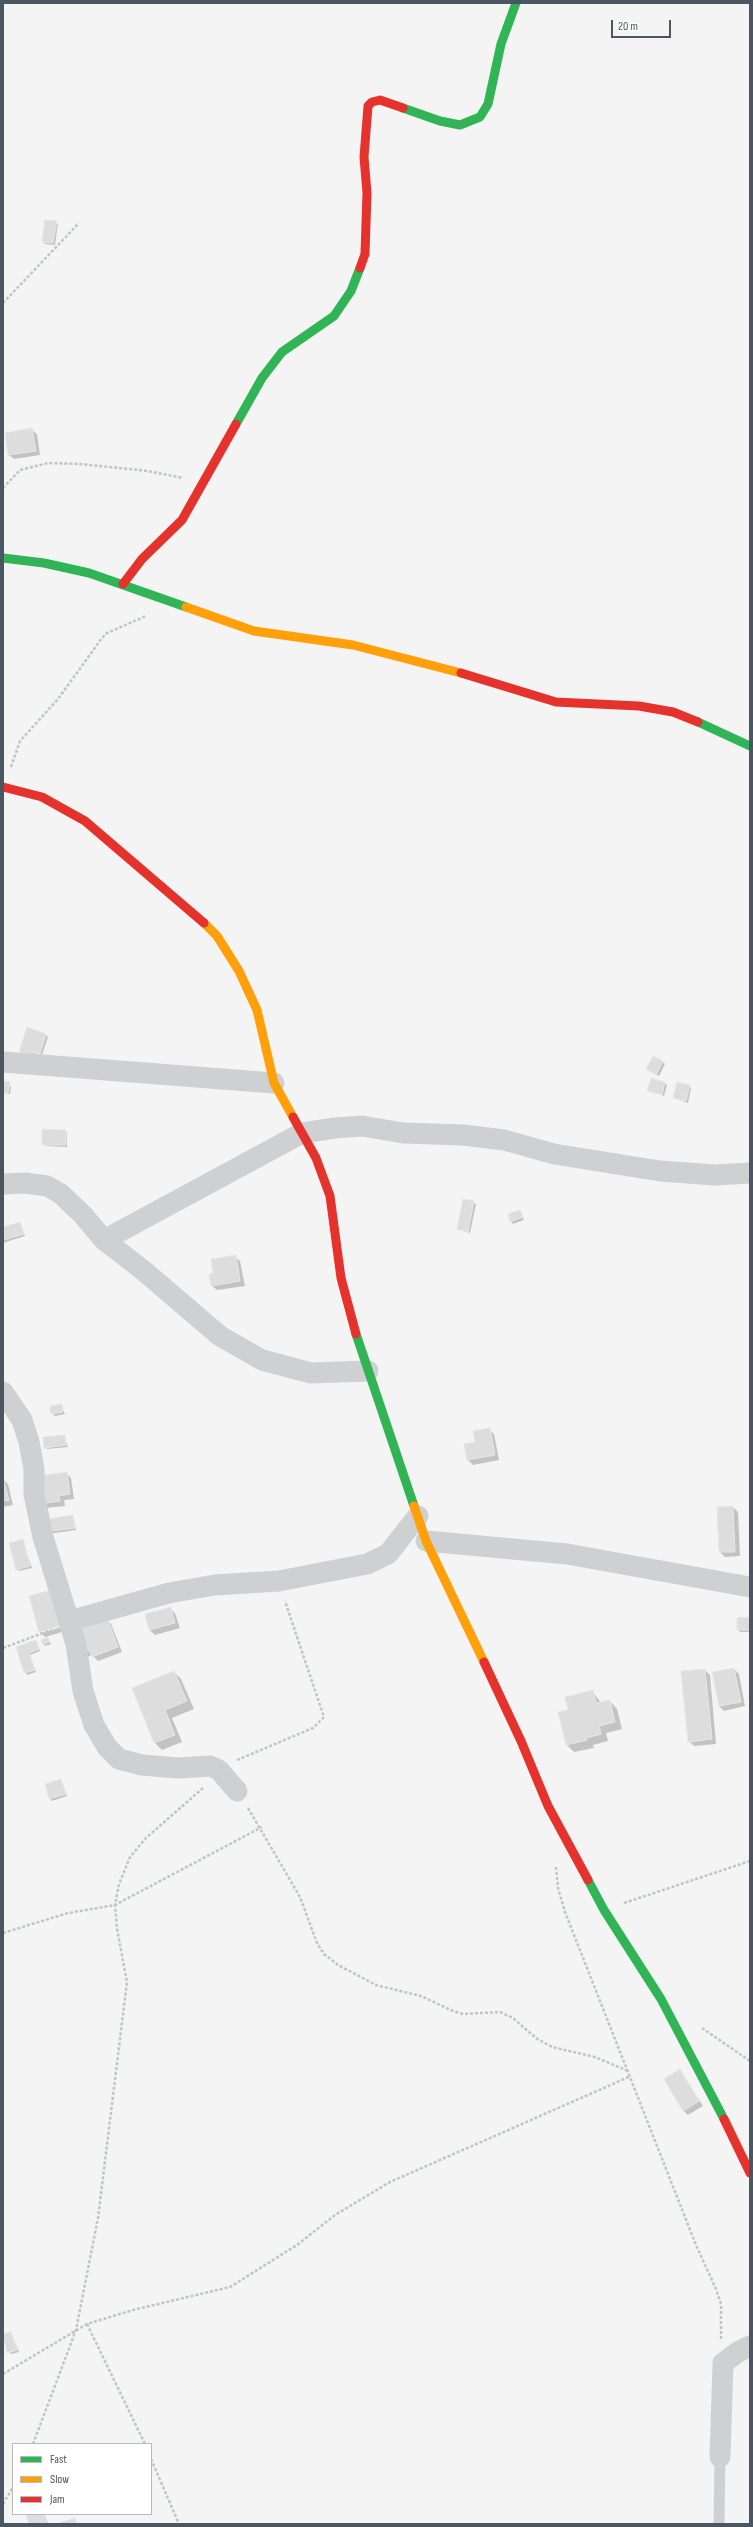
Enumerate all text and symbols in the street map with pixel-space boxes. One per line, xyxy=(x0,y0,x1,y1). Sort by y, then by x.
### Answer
scale bar xyxy=(613,12,673,38)
text: 20 m xyxy=(618,19,638,34)
legend xyxy=(12,2443,152,2515)
text: Fast xyxy=(50,2452,67,2467)
text: Slow xyxy=(50,2472,69,2487)
text: Jam xyxy=(50,2492,65,2507)

